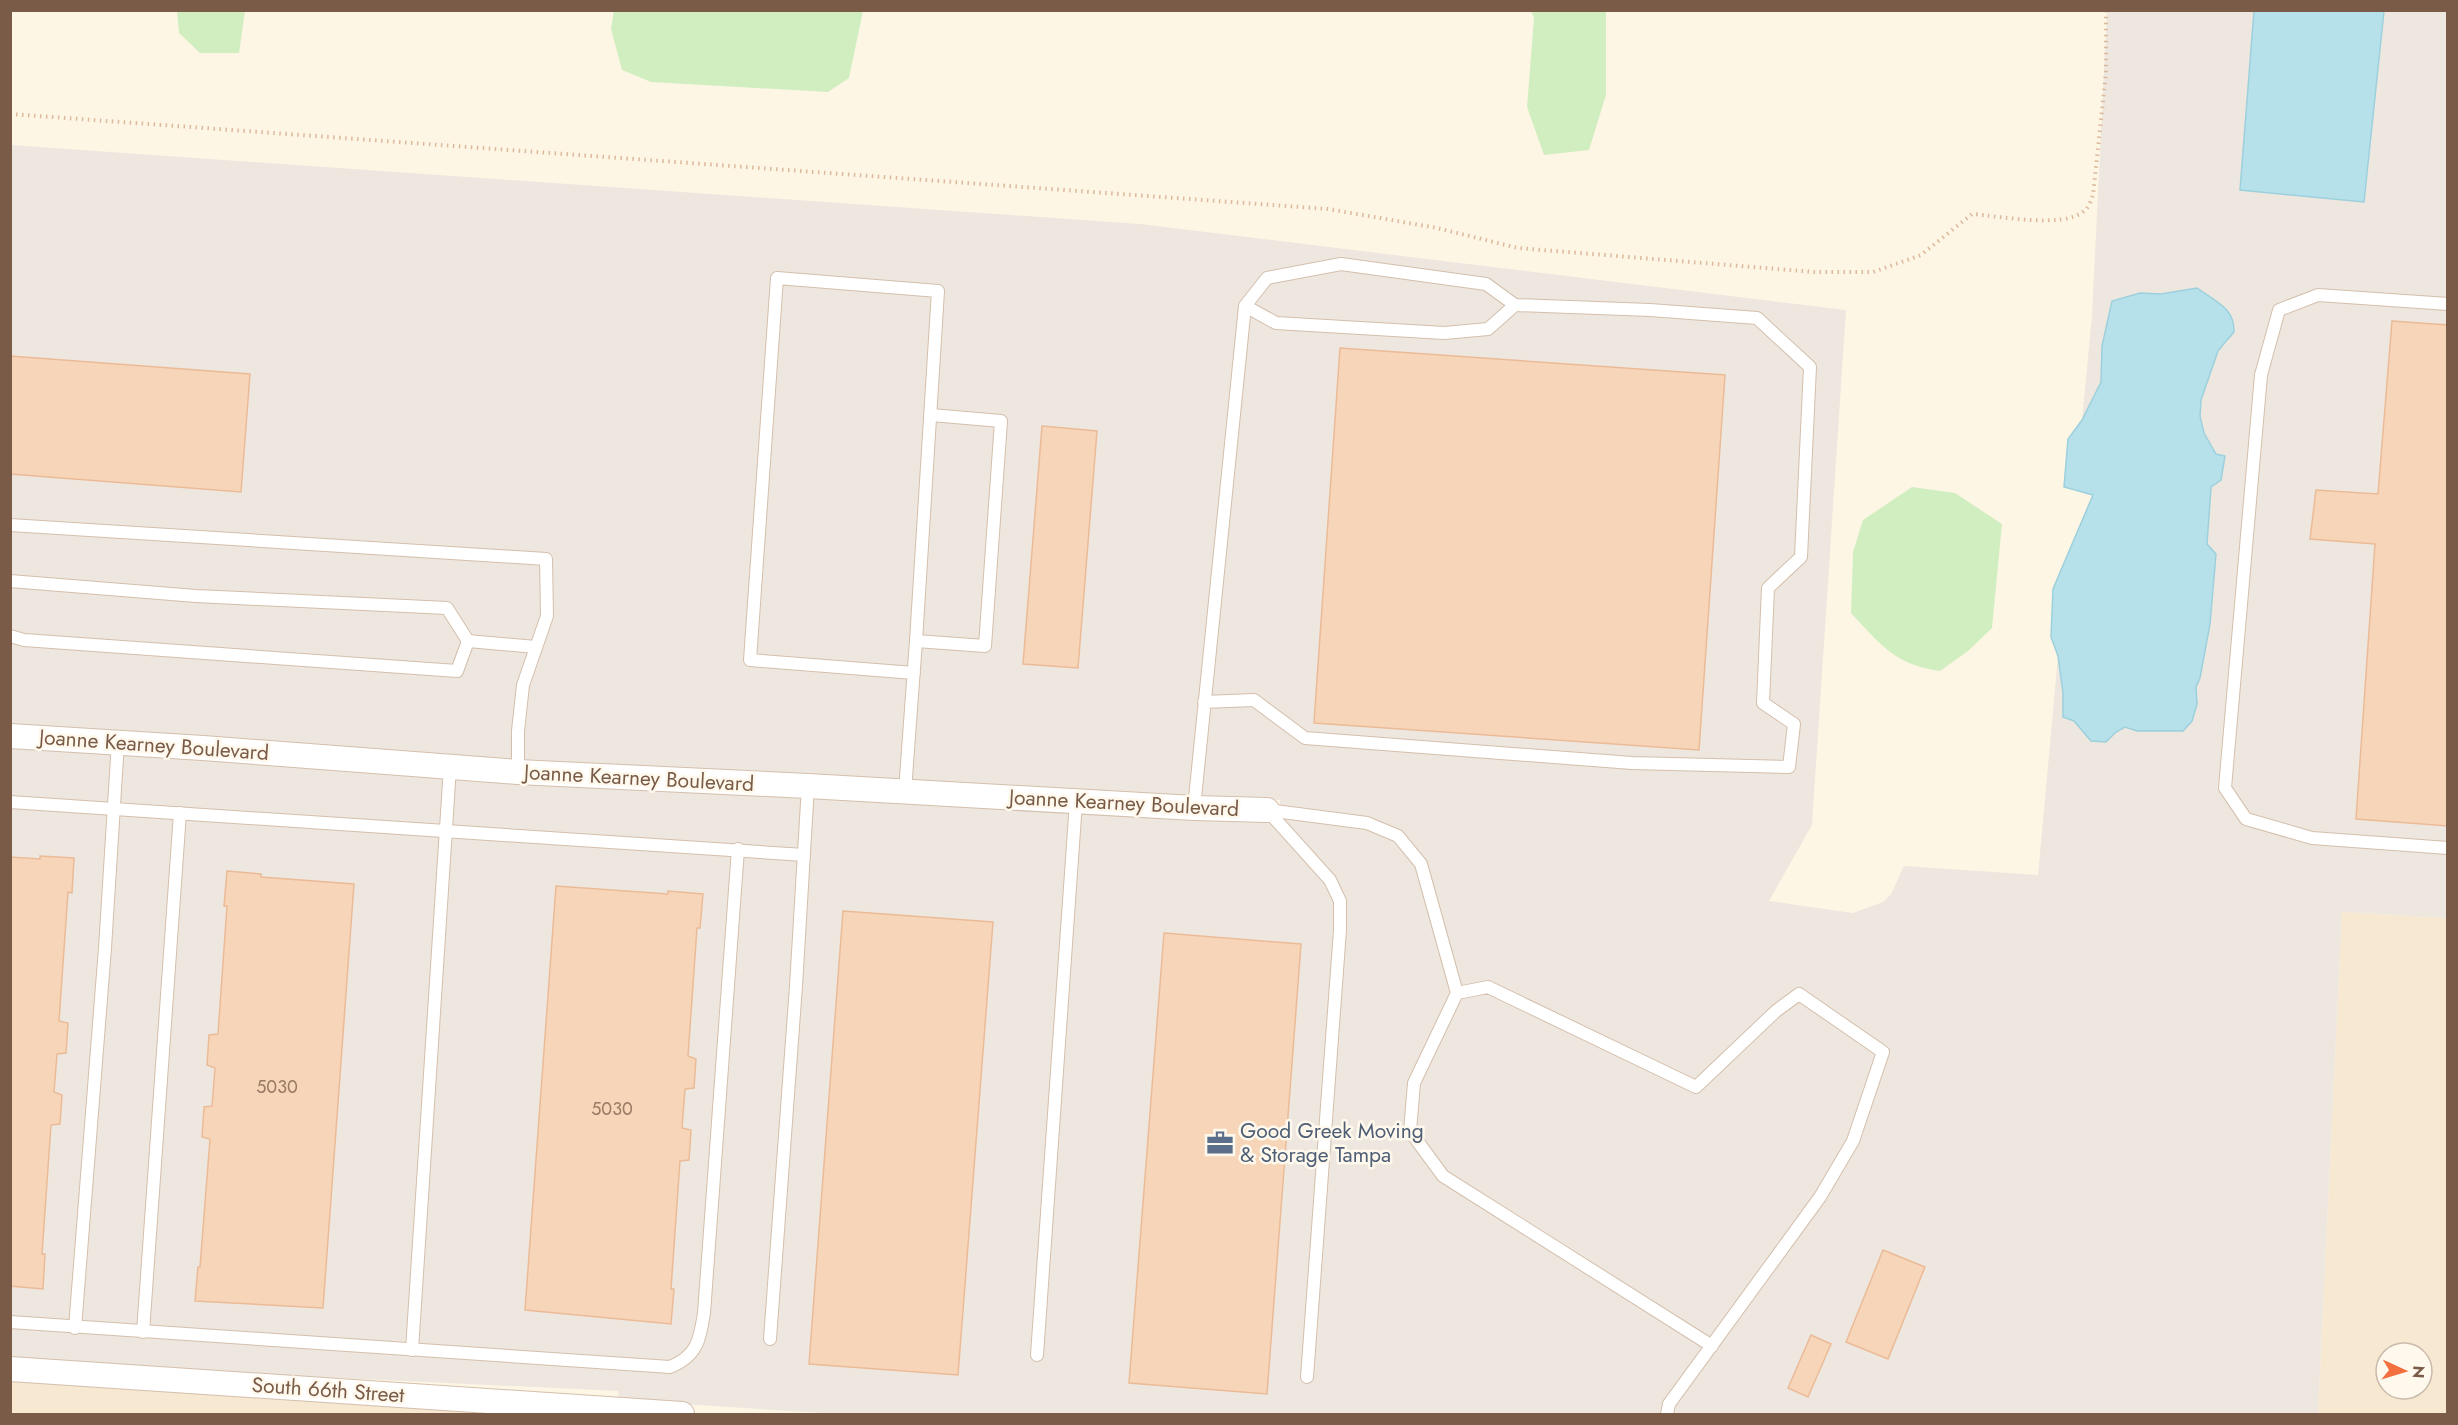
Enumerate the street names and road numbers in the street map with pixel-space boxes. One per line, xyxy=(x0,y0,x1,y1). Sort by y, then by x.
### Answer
street label: Joanne Kearney Boulevard xyxy=(35,722,270,768)
street label: Joanne Kearney Boulevard xyxy=(520,757,755,799)
street label: Joanne Kearney Boulevard xyxy=(1005,782,1240,824)
street label: South 66th Street xyxy=(251,1370,405,1410)

